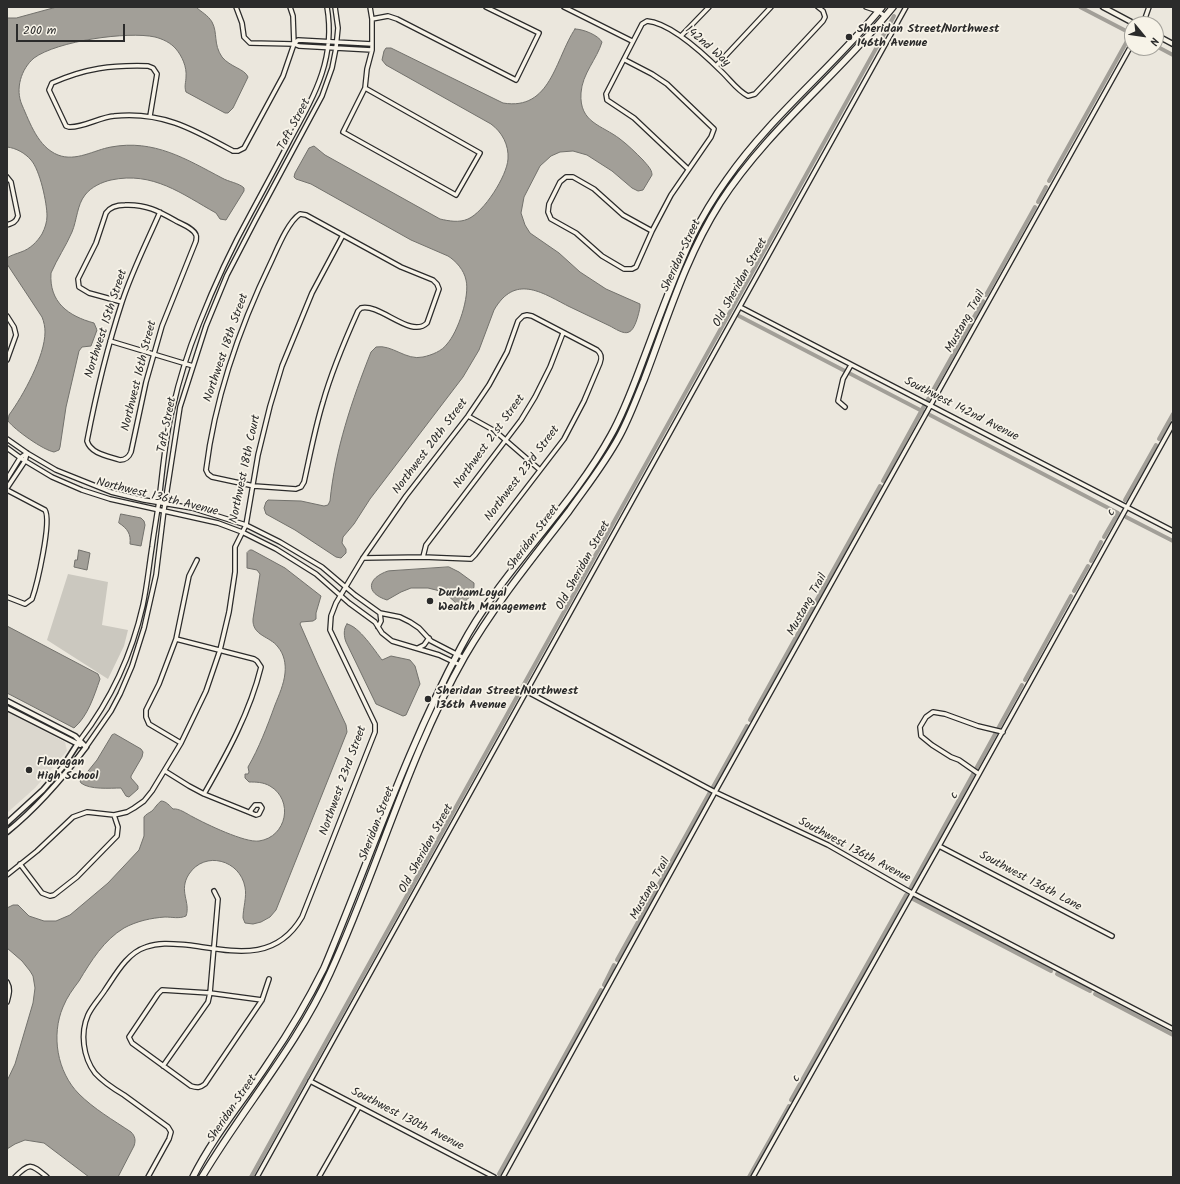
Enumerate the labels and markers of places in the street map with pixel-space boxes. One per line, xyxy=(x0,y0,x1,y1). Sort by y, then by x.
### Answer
place label: Sheridan Street/Northwest 146th Avenue xyxy=(857,23,999,51)
marker: Sheridan Street/Northwest 146th Avenue xyxy=(844,32,854,42)
place label: DurhamLoyal Wealth Management xyxy=(438,587,547,615)
marker: DurhamLoyal Wealth Management xyxy=(425,596,435,606)
place label: Sheridan Street/Northwest 136th Avenue xyxy=(436,685,578,713)
marker: Sheridan Street/Northwest 136th Avenue xyxy=(423,694,433,704)
place label: Flanagan High School xyxy=(37,756,98,784)
marker: Flanagan High School xyxy=(24,765,34,775)

